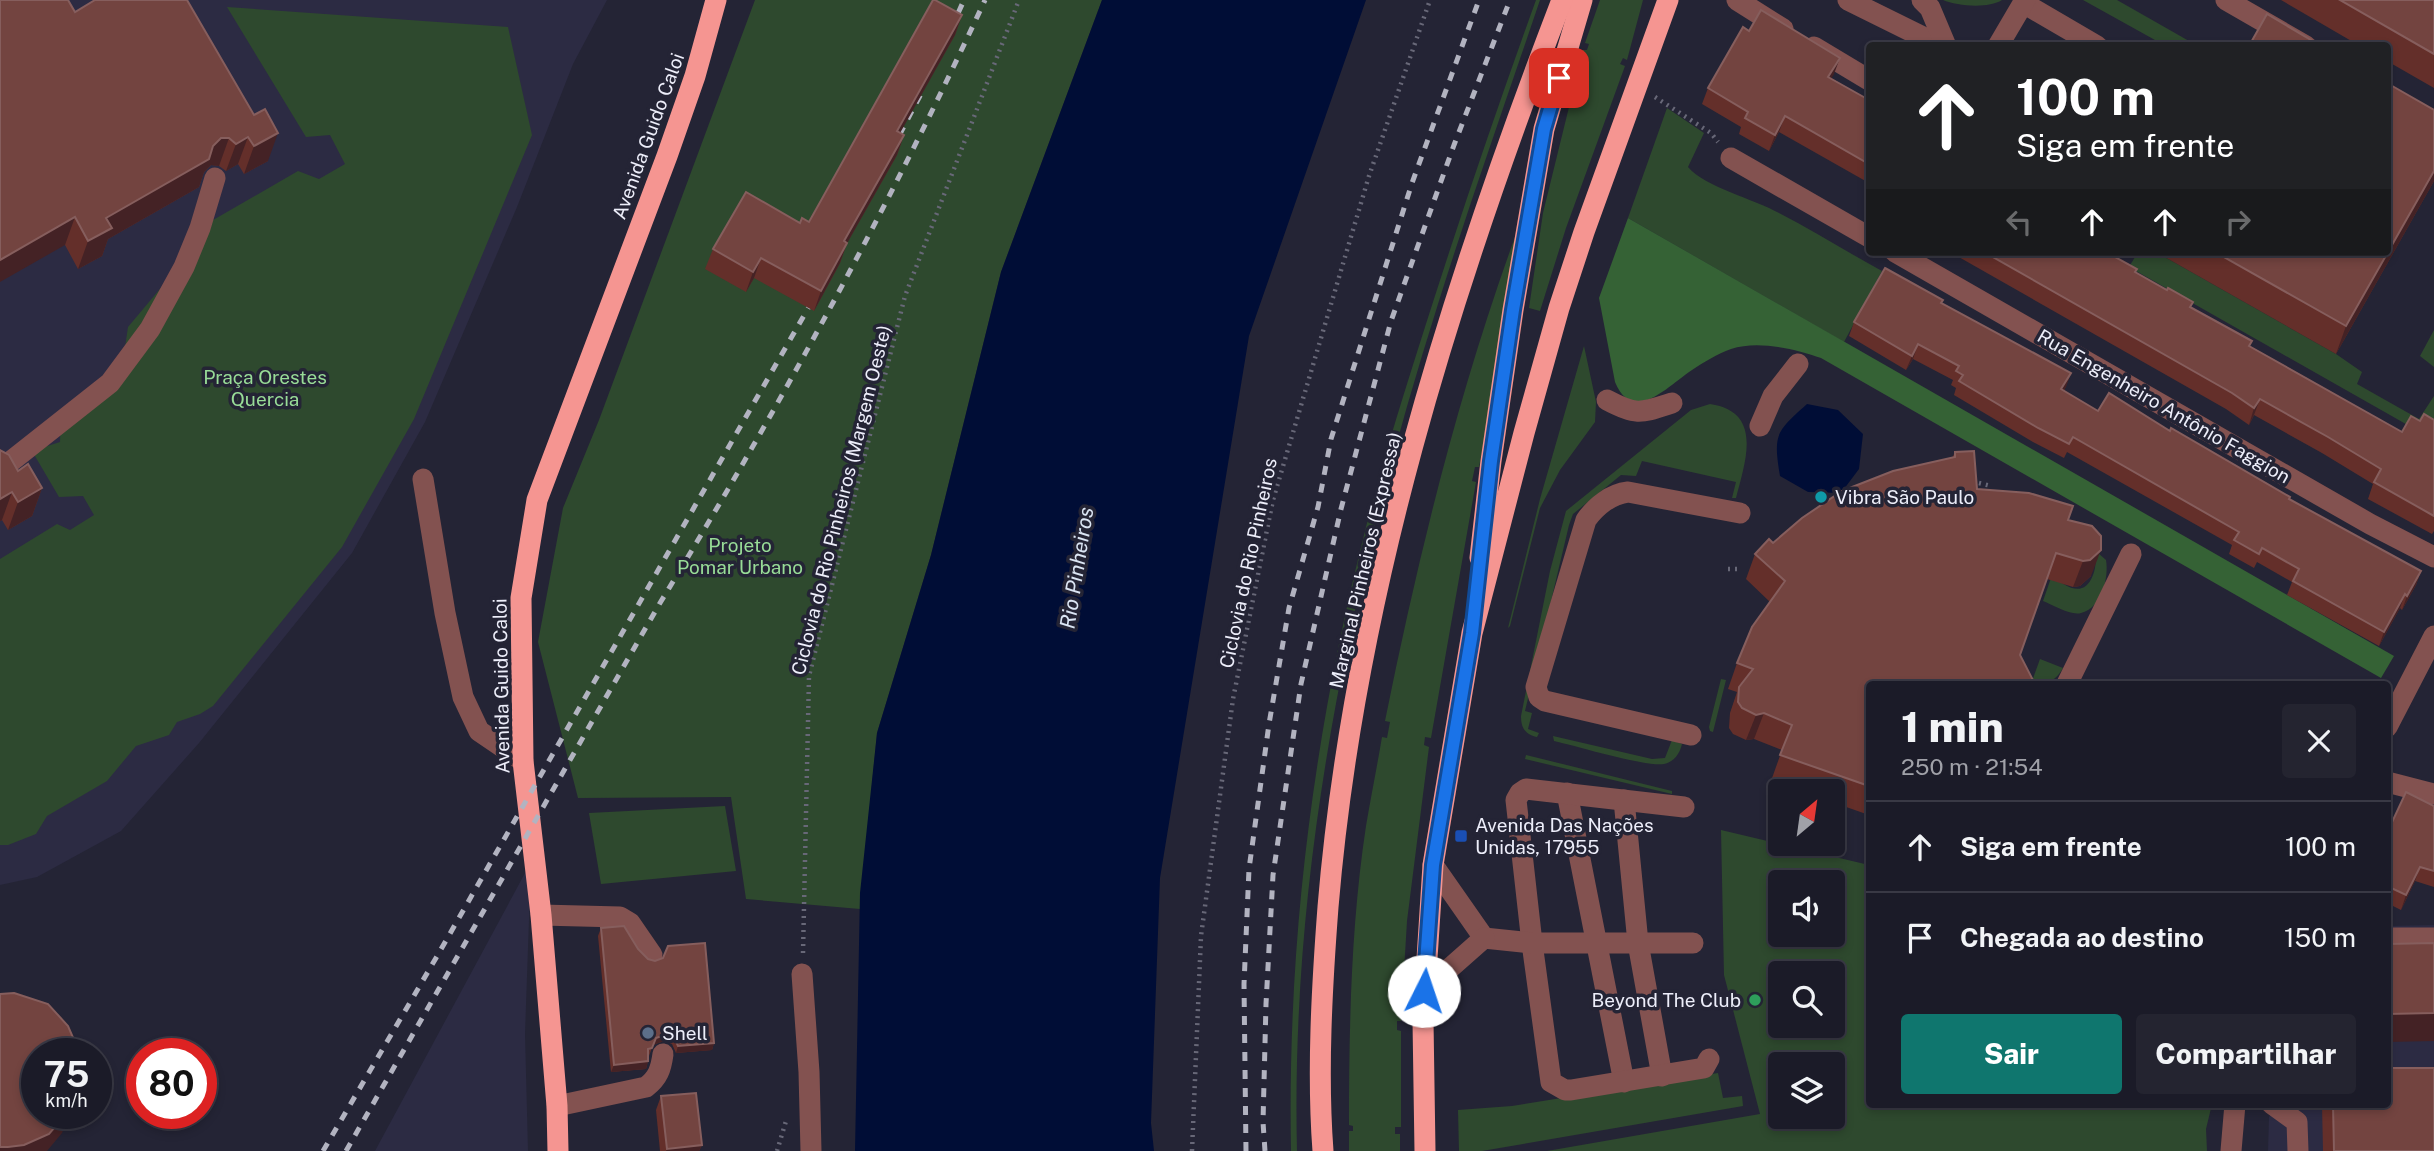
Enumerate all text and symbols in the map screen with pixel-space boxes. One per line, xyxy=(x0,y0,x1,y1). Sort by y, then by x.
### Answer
pin xyxy=(1529,48,1589,108)
street label: Avenida Guido Caloi xyxy=(608,50,688,222)
icon: arrive xyxy=(1540,59,1578,97)
text: 100 m xyxy=(2016,68,2155,126)
icon: ahead xyxy=(1901,70,1992,161)
text: Siga em frente xyxy=(2016,127,2234,164)
icon: left xyxy=(2000,203,2038,241)
icon: ahead xyxy=(2073,203,2111,241)
icon: ahead xyxy=(2146,203,2184,241)
icon: right xyxy=(2219,203,2257,241)
street label: Ciclovia do Rio Pinheiros (Margem Oeste) xyxy=(787,323,895,677)
street label: Rua Engenheiro Antônio Faggion xyxy=(2034,324,2294,488)
park label: Praça Orestes Quercia xyxy=(203,366,327,410)
street label: Marginal Pinheiros (Expressa) xyxy=(1325,430,1405,690)
street label: Ciclovia do Rio Pinheiros xyxy=(1215,456,1281,670)
place label: Vibra São Paulo xyxy=(1835,486,1974,508)
marker: Vibra São Paulo xyxy=(1813,489,1829,505)
water label: Rio Pinheiros xyxy=(1055,505,1098,631)
park label: Projeto Pomar Urbano xyxy=(677,534,803,578)
street label: Avenida Guido Caloi xyxy=(488,598,514,774)
text: 1 min xyxy=(1901,702,2004,751)
button: close xyxy=(2282,704,2356,778)
text: 250 m · 21:54 xyxy=(1901,753,2043,780)
north arrow xyxy=(1768,779,1844,856)
map controls xyxy=(1768,779,1845,1129)
place label: Avenida Das Nações Unidas, 17955 xyxy=(1475,814,1654,858)
marker: Avenida Das Nações Unidas, 17955 xyxy=(1453,828,1469,844)
icon: ahead xyxy=(1901,828,1939,866)
text: Siga em frente xyxy=(1960,831,2142,862)
text: 100 m xyxy=(2285,831,2356,862)
button: sound xyxy=(1768,870,1845,947)
icon: arrive xyxy=(1901,919,1939,957)
text: Chegada ao destino xyxy=(1960,922,2204,953)
text: 150 m xyxy=(2284,922,2356,953)
position arrow xyxy=(1387,954,1461,1028)
button: search xyxy=(1768,961,1845,1038)
place label: Beyond The Club xyxy=(1591,989,1741,1011)
marker: Beyond The Club xyxy=(1747,992,1763,1008)
button: Sair xyxy=(1901,1014,2122,1094)
button: Compartilhar xyxy=(2136,1014,2356,1094)
place label: Shell xyxy=(662,1022,708,1044)
marker: Shell xyxy=(640,1025,656,1041)
speed limit sign: 80 xyxy=(126,1038,217,1129)
button: layers xyxy=(1768,1052,1845,1129)
text: 75 xyxy=(44,1054,89,1095)
text: km/h xyxy=(45,1090,88,1111)

